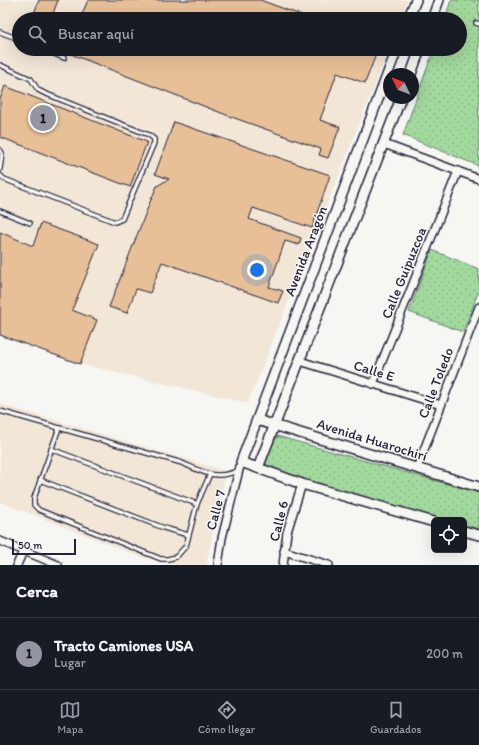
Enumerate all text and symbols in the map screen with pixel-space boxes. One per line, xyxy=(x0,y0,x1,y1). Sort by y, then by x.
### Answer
search box xyxy=(12,12,467,56)
icon: search xyxy=(26,23,48,45)
text: Buscar aquí xyxy=(58,25,134,43)
north arrow xyxy=(383,68,419,104)
pin: 1 xyxy=(30,103,56,133)
street label: Avenida Aragón xyxy=(281,204,331,298)
street label: Calle Guipuzcoa xyxy=(378,224,430,321)
your location xyxy=(247,260,267,280)
street label: Calle Toledo xyxy=(415,345,457,421)
street label: Calle E xyxy=(352,357,397,385)
street label: Avenida Huarochirí xyxy=(315,415,430,465)
street label: Calle 7 xyxy=(202,488,230,532)
street label: Calle 6 xyxy=(266,499,292,543)
map controls xyxy=(431,517,467,553)
button: locate xyxy=(431,517,467,553)
scale bar xyxy=(12,537,76,556)
text: 50 m xyxy=(18,539,42,552)
text: Cerca xyxy=(16,581,58,601)
text: Tracto Camiones USA xyxy=(54,637,193,655)
text: 1 xyxy=(26,646,32,661)
text: 200 m xyxy=(426,646,463,661)
text: Lugar xyxy=(54,655,86,670)
tab: Mapa xyxy=(57,699,83,736)
tab: Cómo llegar xyxy=(198,699,255,736)
tab: Guardados xyxy=(370,699,422,736)

